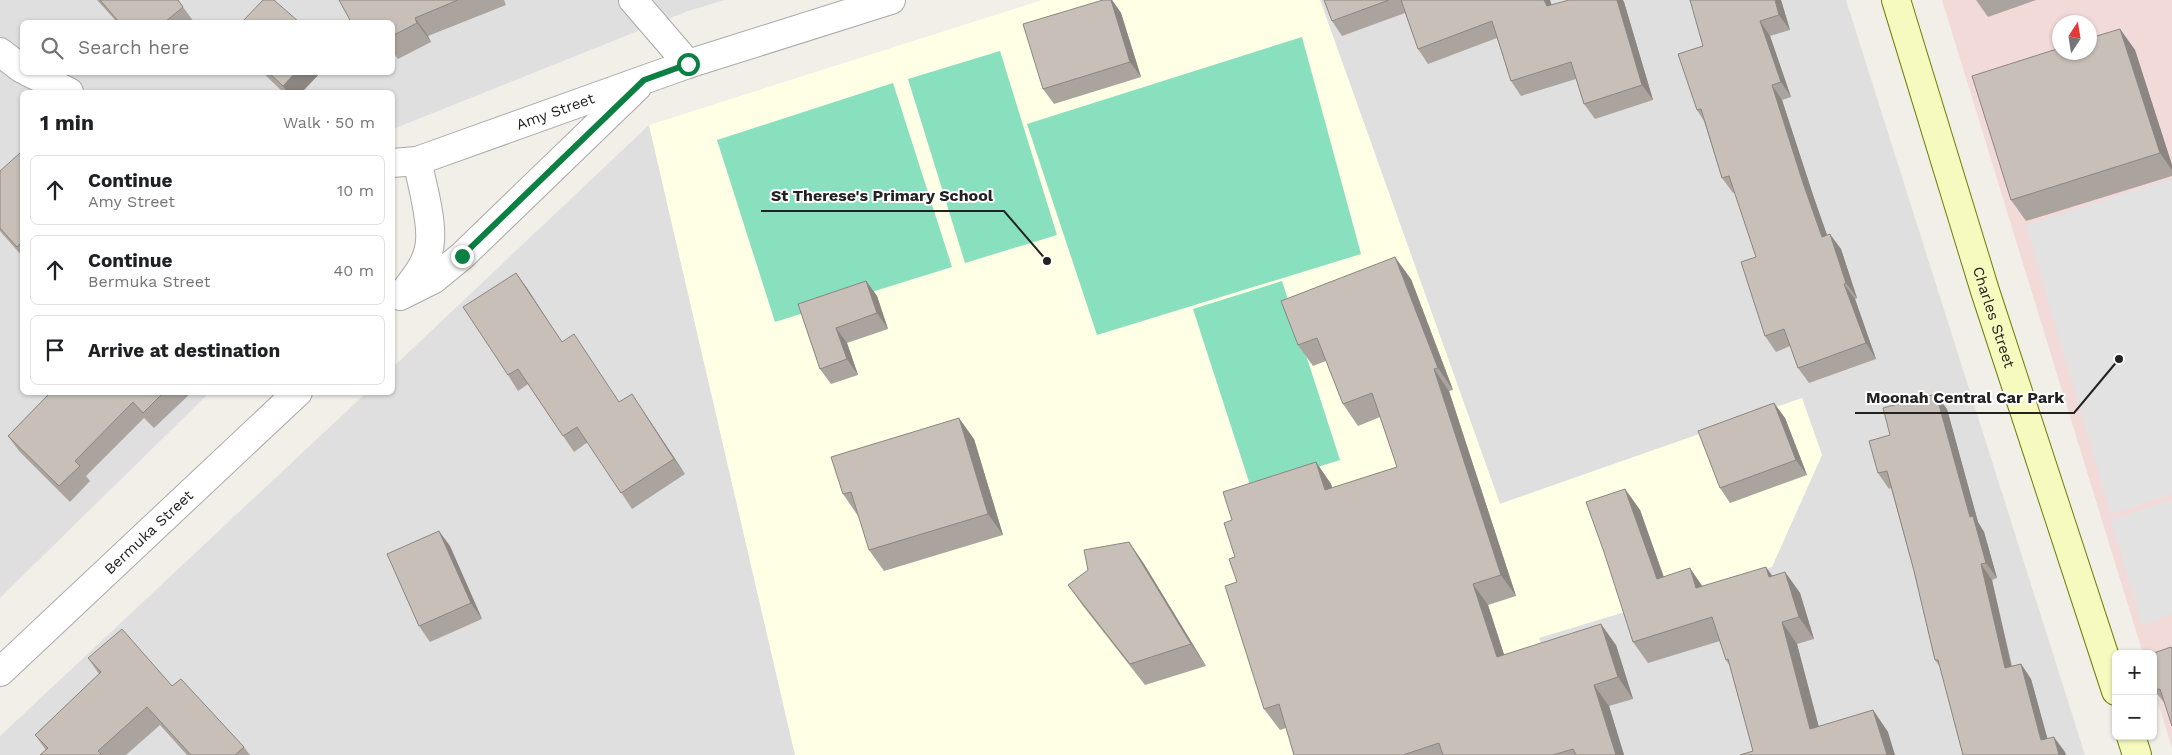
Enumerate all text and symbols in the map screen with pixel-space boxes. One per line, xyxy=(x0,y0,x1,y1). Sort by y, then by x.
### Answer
north arrow xyxy=(2052,15,2097,60)
search box xyxy=(20,20,395,75)
icon: search xyxy=(38,34,66,62)
text: Search here xyxy=(78,36,189,59)
route start xyxy=(677,53,700,76)
street label: Amy Street xyxy=(514,89,597,134)
text: 1 min xyxy=(40,110,94,135)
text: Walk · 50 m xyxy=(283,113,375,132)
text: Continue xyxy=(88,169,172,192)
icon: ahead xyxy=(41,176,69,204)
callout: St Therese's Primary School xyxy=(761,180,1004,211)
text: 10 m xyxy=(337,181,374,200)
text: St Therese's Primary School xyxy=(771,186,994,205)
text: Amy Street xyxy=(88,192,175,211)
route end xyxy=(451,245,474,268)
text: Continue xyxy=(88,249,172,272)
icon: ahead xyxy=(41,256,69,284)
text: 40 m xyxy=(334,261,374,280)
street label: Charles Street xyxy=(1969,264,2019,371)
text: Bermuka Street xyxy=(88,272,211,291)
icon: arrive xyxy=(41,336,69,364)
text: Arrive at destination xyxy=(88,339,280,362)
callout: Moonah Central Car Park xyxy=(1855,382,2074,413)
text: Moonah Central Car Park xyxy=(1866,388,2064,407)
street label: Bermuka Street xyxy=(101,486,197,578)
map controls xyxy=(2112,650,2157,740)
button: + xyxy=(2112,650,2157,695)
button: − xyxy=(2112,695,2157,740)

